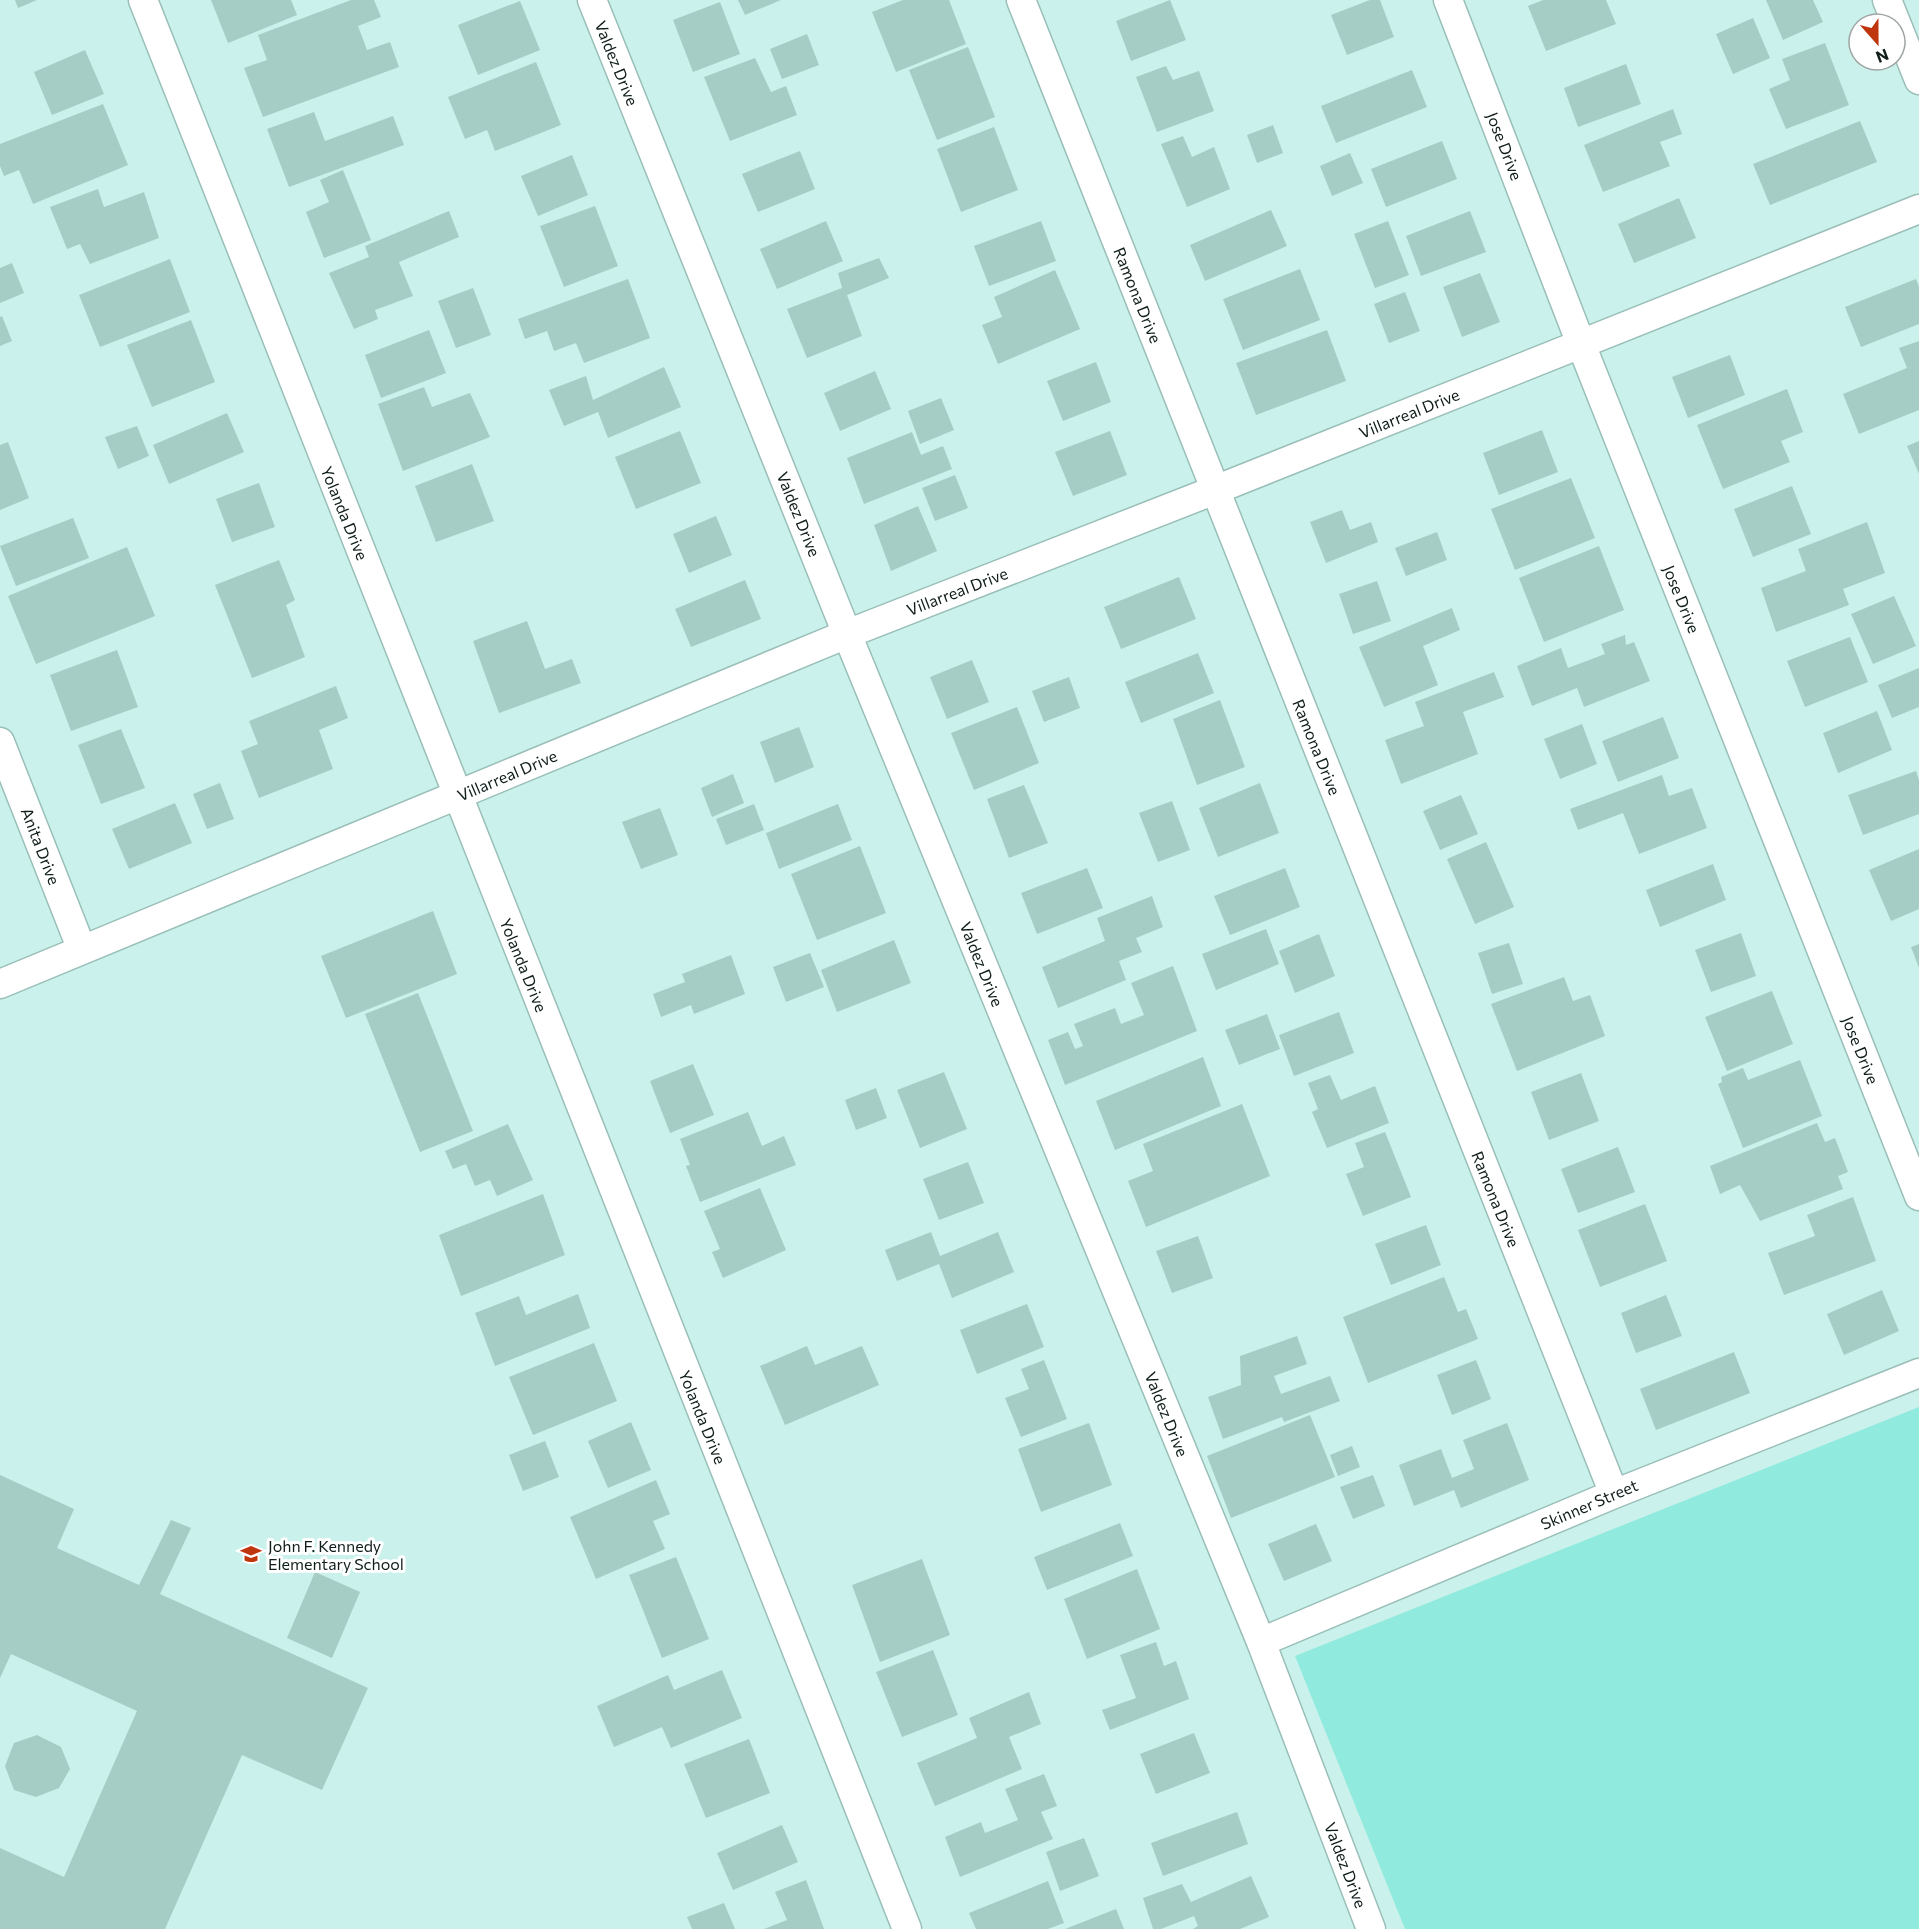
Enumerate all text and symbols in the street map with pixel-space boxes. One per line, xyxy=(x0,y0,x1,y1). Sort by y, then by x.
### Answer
north arrow xyxy=(1847,12,1907,72)
street label: Valdez Drive xyxy=(591,18,643,108)
text: N xyxy=(1874,45,1892,67)
street label: Jose Drive xyxy=(1483,109,1527,183)
street label: Ramona Drive xyxy=(1110,244,1166,346)
street label: Villarreal Drive xyxy=(1356,384,1462,442)
street label: Yolanda Drive xyxy=(318,463,372,563)
street label: Valdez Drive xyxy=(773,469,825,559)
street label: Jose Drive xyxy=(1660,562,1704,636)
street label: Villarreal Drive xyxy=(904,563,1010,619)
street label: Ramona Drive xyxy=(1289,696,1345,798)
street label: Villarreal Drive xyxy=(454,745,560,805)
street label: Anita Drive xyxy=(18,805,64,887)
street label: Yolanda Drive xyxy=(497,915,551,1015)
street label: Valdez Drive xyxy=(956,919,1008,1009)
street label: Jose Drive xyxy=(1839,1013,1883,1087)
street label: Ramona Drive xyxy=(1468,1148,1524,1250)
street label: Yolanda Drive xyxy=(676,1367,730,1467)
street label: Valdez Drive xyxy=(1141,1369,1193,1459)
street label: Skinner Street xyxy=(1538,1475,1641,1533)
place label: John F. Kennedy Elementary School xyxy=(268,1536,404,1573)
school or university icon: John F. Kennedy Elementary School xyxy=(239,1542,263,1566)
street label: Valdez Drive xyxy=(1321,1820,1371,1910)

